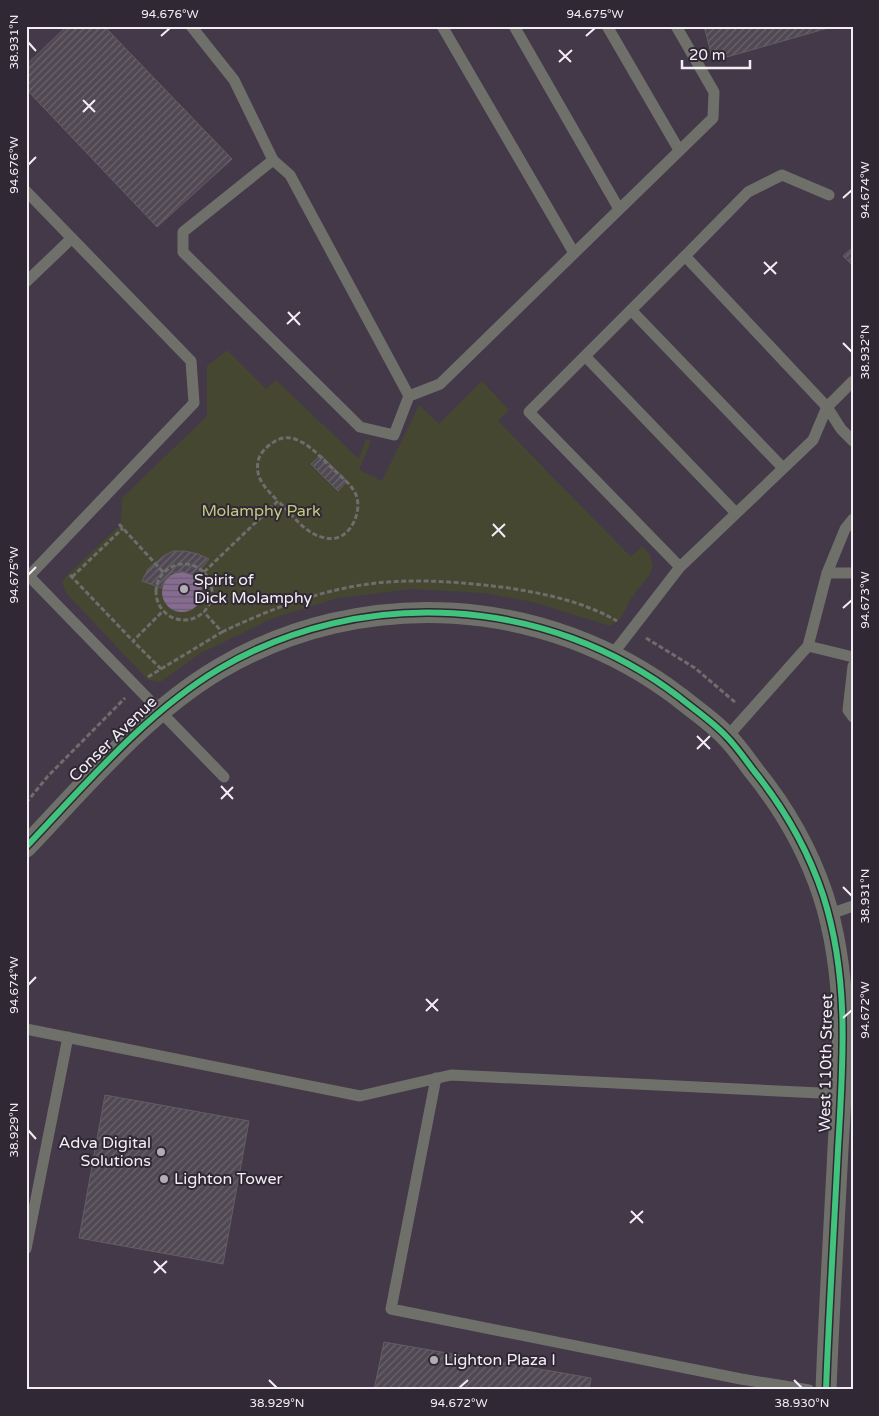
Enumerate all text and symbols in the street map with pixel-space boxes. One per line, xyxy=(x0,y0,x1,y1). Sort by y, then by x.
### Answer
text: 94.676°W xyxy=(141,7,199,21)
text: 94.675°W xyxy=(566,7,624,21)
text: 38.931°N xyxy=(7,15,21,69)
scale bar xyxy=(682,38,749,70)
text: 20 m xyxy=(689,46,726,64)
text: 94.676°W xyxy=(7,136,21,194)
text: 94.674°W xyxy=(858,161,872,219)
text: 38.932°N xyxy=(858,325,872,379)
park label: Molamphy Park xyxy=(201,501,321,521)
text: 94.675°W xyxy=(7,546,21,604)
place label: Spirit of Dick Molamphy xyxy=(194,570,313,608)
text: 94.673°W xyxy=(858,571,872,629)
marker: Spirit of Dick Molamphy xyxy=(178,583,190,595)
street label: Conser Avenue xyxy=(65,692,161,786)
text: 38.931°N xyxy=(858,869,872,923)
text: 94.674°W xyxy=(7,956,21,1014)
text: 94.672°W xyxy=(858,981,872,1039)
street label: West 110th Street xyxy=(815,994,837,1132)
text: 38.929°N xyxy=(7,1103,21,1157)
place label: Adva Digital Solutions xyxy=(59,1133,151,1171)
marker: Adva Digital Solutions xyxy=(155,1146,167,1158)
place label: Lighton Tower xyxy=(174,1169,283,1189)
marker: Lighton Tower xyxy=(158,1173,170,1185)
place label: Lighton Plaza I xyxy=(444,1350,556,1370)
marker: Lighton Plaza I xyxy=(428,1354,440,1366)
text: 38.929°N xyxy=(250,1396,304,1410)
text: 94.672°W xyxy=(430,1396,488,1410)
text: 38.930°N xyxy=(775,1396,829,1410)

